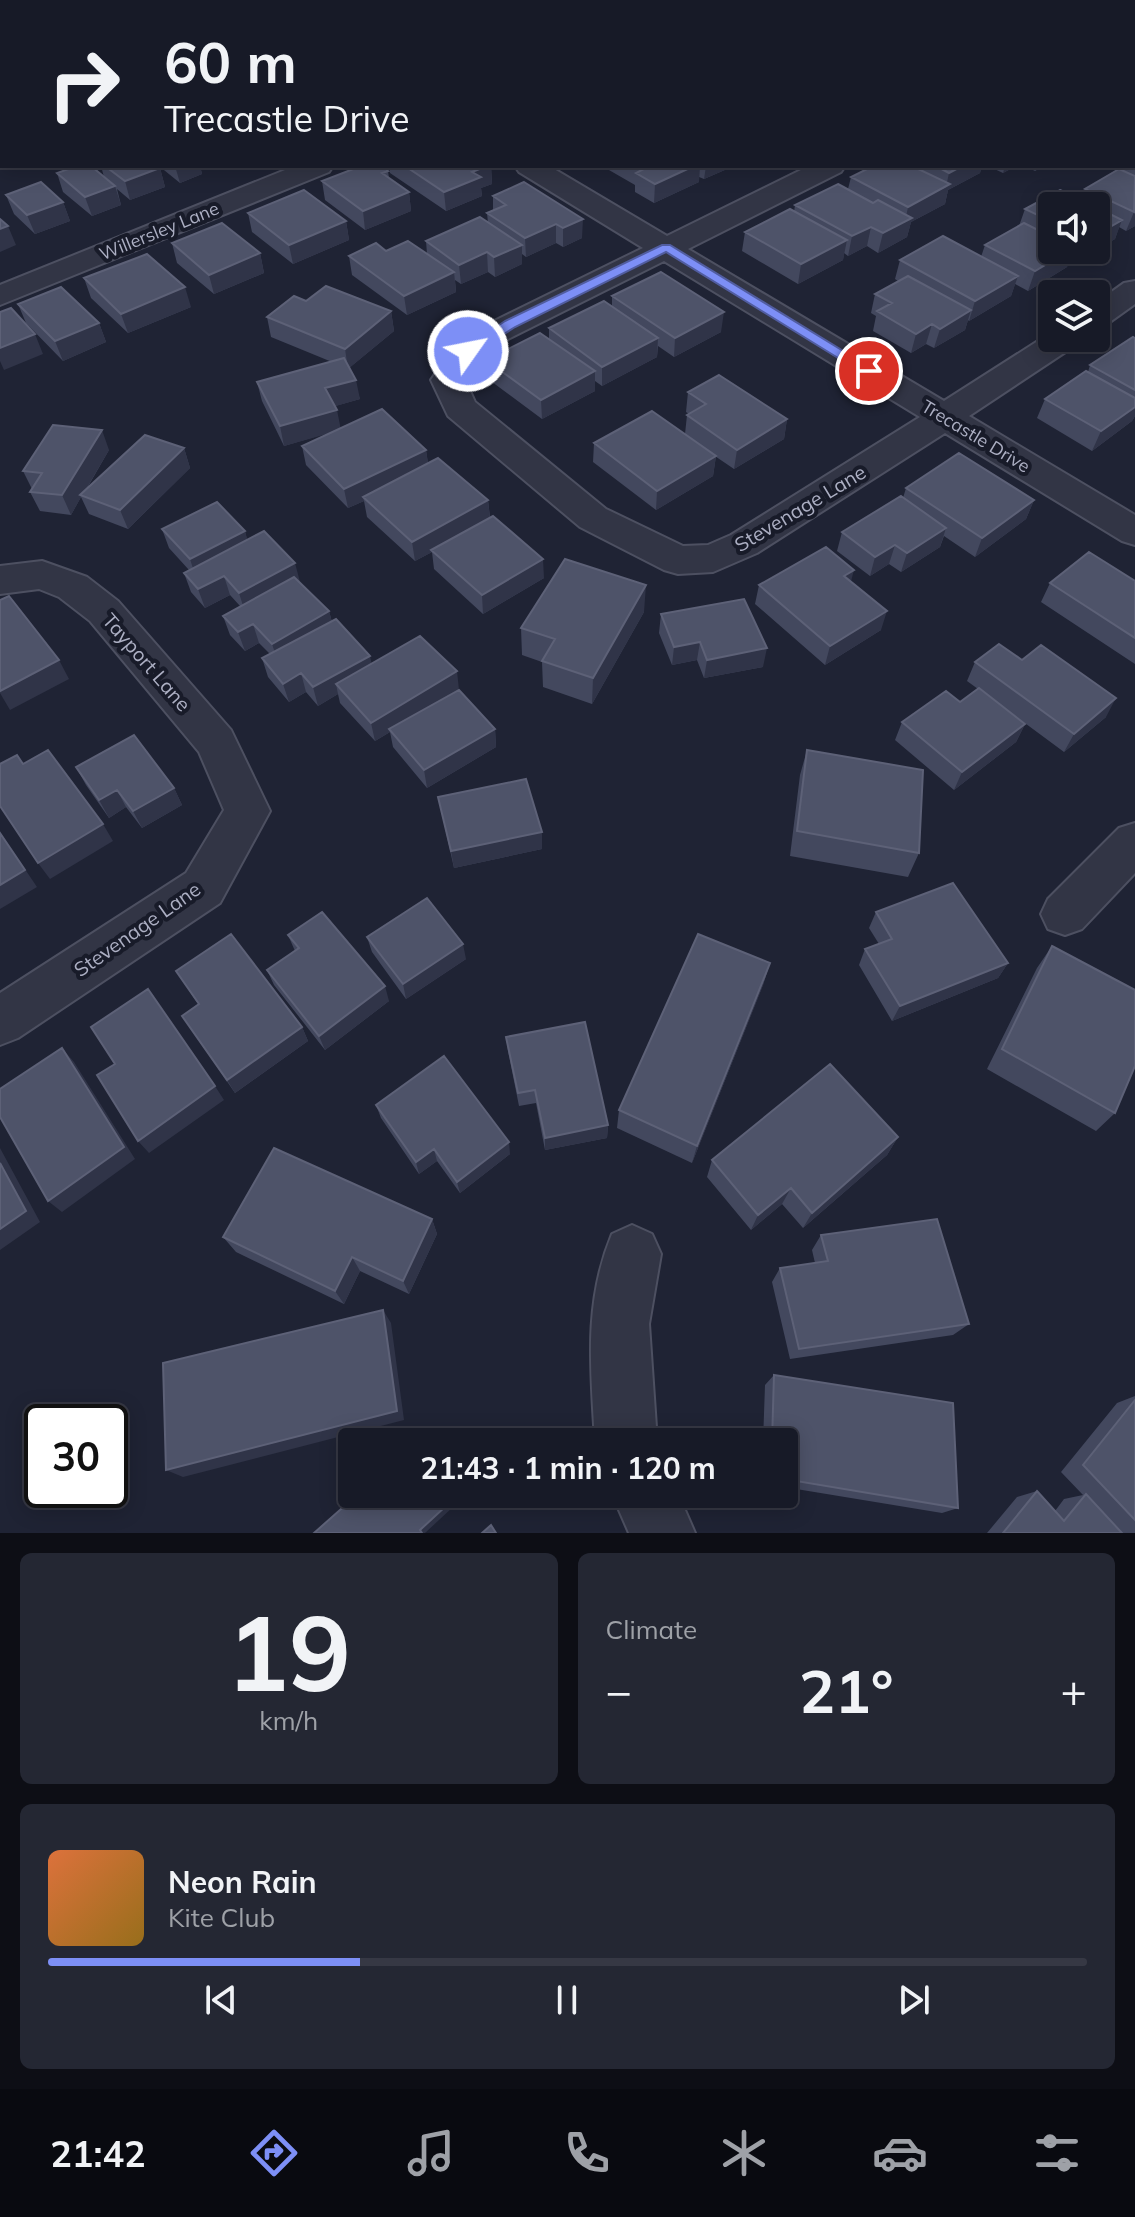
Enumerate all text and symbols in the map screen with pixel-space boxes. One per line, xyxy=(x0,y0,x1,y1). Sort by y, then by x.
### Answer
text: 60 m xyxy=(164,27,297,97)
icon: right xyxy=(32,32,136,136)
text: Trecastle Drive xyxy=(164,96,409,141)
map controls xyxy=(1038,192,1110,352)
button: sound xyxy=(1038,192,1110,264)
street label: Willersley Lane xyxy=(96,197,222,265)
button: layers xyxy=(1038,280,1110,352)
position arrow xyxy=(426,309,510,393)
pin xyxy=(835,337,903,405)
icon: arrive xyxy=(847,349,891,393)
street label: Trecastle Drive xyxy=(917,395,1035,477)
street label: Stevenage Lane xyxy=(730,459,870,557)
street label: Tayport Lane xyxy=(98,608,196,716)
street label: Stevenage Lane xyxy=(69,876,205,982)
speed limit sign: 30 xyxy=(24,1404,128,1508)
text: 21:43 · 1 min · 120 m xyxy=(420,1449,716,1487)
text: 19 xyxy=(226,1586,351,1717)
text: Climate xyxy=(606,1613,697,1646)
text: 21° xyxy=(799,1653,894,1728)
text: − xyxy=(606,1663,632,1718)
text: + xyxy=(1061,1663,1087,1718)
text: km/h xyxy=(259,1704,318,1737)
text: Neon Rain xyxy=(168,1863,317,1901)
text: Kite Club xyxy=(168,1901,275,1934)
icon: previous xyxy=(199,1978,243,2022)
icon: pause xyxy=(545,1978,589,2022)
icon: next xyxy=(892,1978,936,2022)
icon: directions xyxy=(246,2125,302,2181)
icon: music xyxy=(403,2125,459,2181)
icon: phone xyxy=(559,2125,615,2181)
icon: climate xyxy=(716,2125,772,2181)
icon: car xyxy=(872,2125,928,2181)
icon: filters xyxy=(1029,2125,1085,2181)
text: 21:42 xyxy=(50,2131,146,2176)

